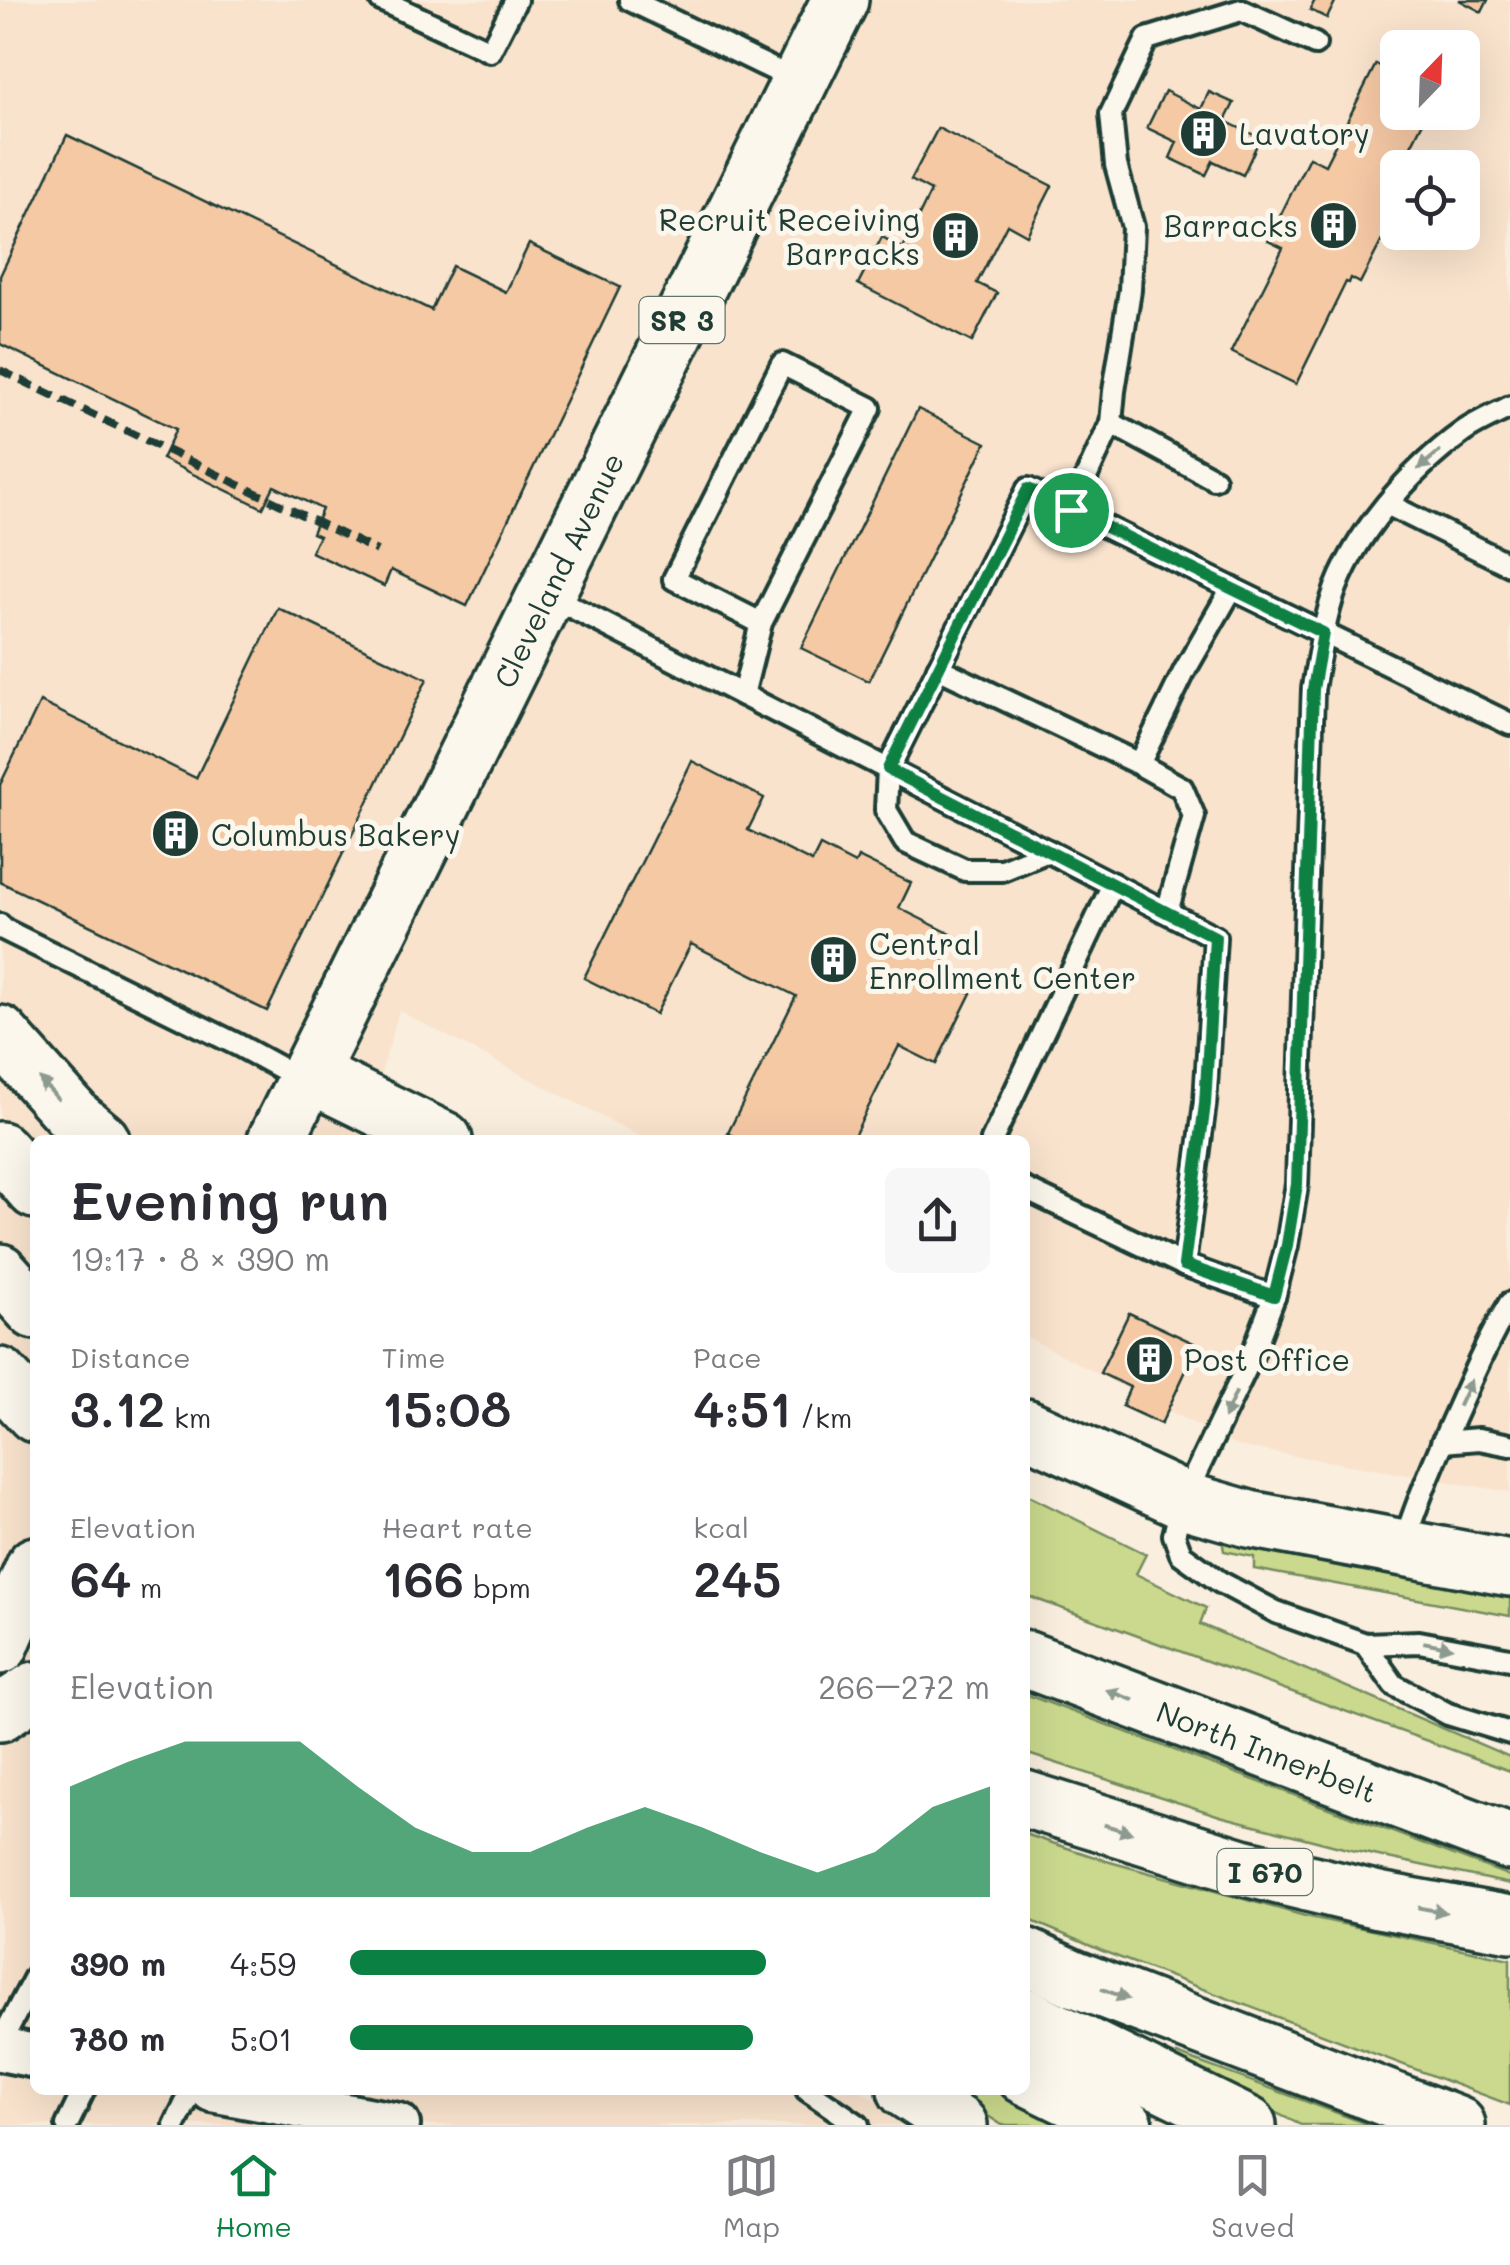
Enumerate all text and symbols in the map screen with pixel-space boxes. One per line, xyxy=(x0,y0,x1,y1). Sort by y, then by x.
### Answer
north arrow xyxy=(1380,30,1480,130)
map controls xyxy=(1380,30,1480,250)
building icon: Lavatory xyxy=(1178,107,1230,159)
place label: Lavatory xyxy=(1239,113,1370,153)
button: locate xyxy=(1380,150,1480,250)
place label: Recruit Receiving Barracks xyxy=(659,199,920,273)
building icon: Barracks xyxy=(1307,199,1359,251)
place label: Barracks xyxy=(1164,205,1298,245)
building icon: Recruit Receiving Barracks xyxy=(929,210,981,262)
road number: SR 3 xyxy=(640,297,724,343)
street label: Cleveland Avenue xyxy=(484,446,632,694)
one-way arrow xyxy=(1416,449,1441,471)
pin xyxy=(1029,468,1114,553)
icon: arrive xyxy=(1044,483,1099,538)
building icon: Columbus Bakery xyxy=(150,808,202,860)
place label: Columbus Bakery xyxy=(211,814,460,854)
place label: Central Enrollment Center xyxy=(869,923,1136,997)
building icon: Central Enrollment Center xyxy=(808,934,860,986)
one-way arrow xyxy=(38,1077,61,1101)
text: Evening run xyxy=(70,1163,389,1235)
button: share xyxy=(885,1168,990,1273)
text: 19:17 · 8 × 390 m xyxy=(70,1237,330,1279)
building icon: Post Office xyxy=(1123,1333,1175,1385)
text: Distance xyxy=(70,1339,191,1375)
text: Time xyxy=(382,1339,445,1375)
text: Pace xyxy=(693,1339,762,1375)
place label: Post Office xyxy=(1184,1339,1350,1379)
text: 3.12 xyxy=(70,1375,165,1441)
text: 15:08 xyxy=(382,1375,511,1441)
text: 4:51 xyxy=(693,1375,791,1441)
one-way arrow xyxy=(1456,1378,1473,1407)
one-way arrow xyxy=(1221,1390,1238,1419)
text: km xyxy=(165,1399,211,1435)
text: /km xyxy=(791,1399,852,1435)
text: Elevation xyxy=(70,1509,196,1545)
text: Heart rate xyxy=(382,1509,533,1545)
text: kcal xyxy=(693,1509,749,1545)
text: 64 xyxy=(70,1545,131,1611)
text: 166 xyxy=(382,1545,464,1611)
text: 245 xyxy=(693,1545,781,1611)
text: m xyxy=(131,1569,162,1605)
text: bpm xyxy=(464,1569,531,1605)
one-way arrow xyxy=(1423,1638,1454,1654)
text: Elevation xyxy=(70,1665,214,1707)
text: 266–272 m xyxy=(818,1665,990,1707)
one-way arrow xyxy=(1104,1687,1134,1703)
street label: North Innerbelt xyxy=(1151,1691,1383,1811)
one-way arrow xyxy=(1103,1822,1133,1837)
road number: I 670 xyxy=(1218,1849,1312,1895)
one-way arrow xyxy=(1417,1903,1448,1918)
text: 390 m xyxy=(70,1942,166,1984)
text: 4:59 xyxy=(230,1942,296,1984)
one-way arrow xyxy=(1100,1987,1130,2002)
text: 780 m xyxy=(70,2017,165,2059)
text: 5:01 xyxy=(230,2017,293,2059)
tab: Home xyxy=(216,2148,292,2244)
tab: Map xyxy=(723,2148,780,2244)
tab: Saved xyxy=(1211,2148,1294,2244)

